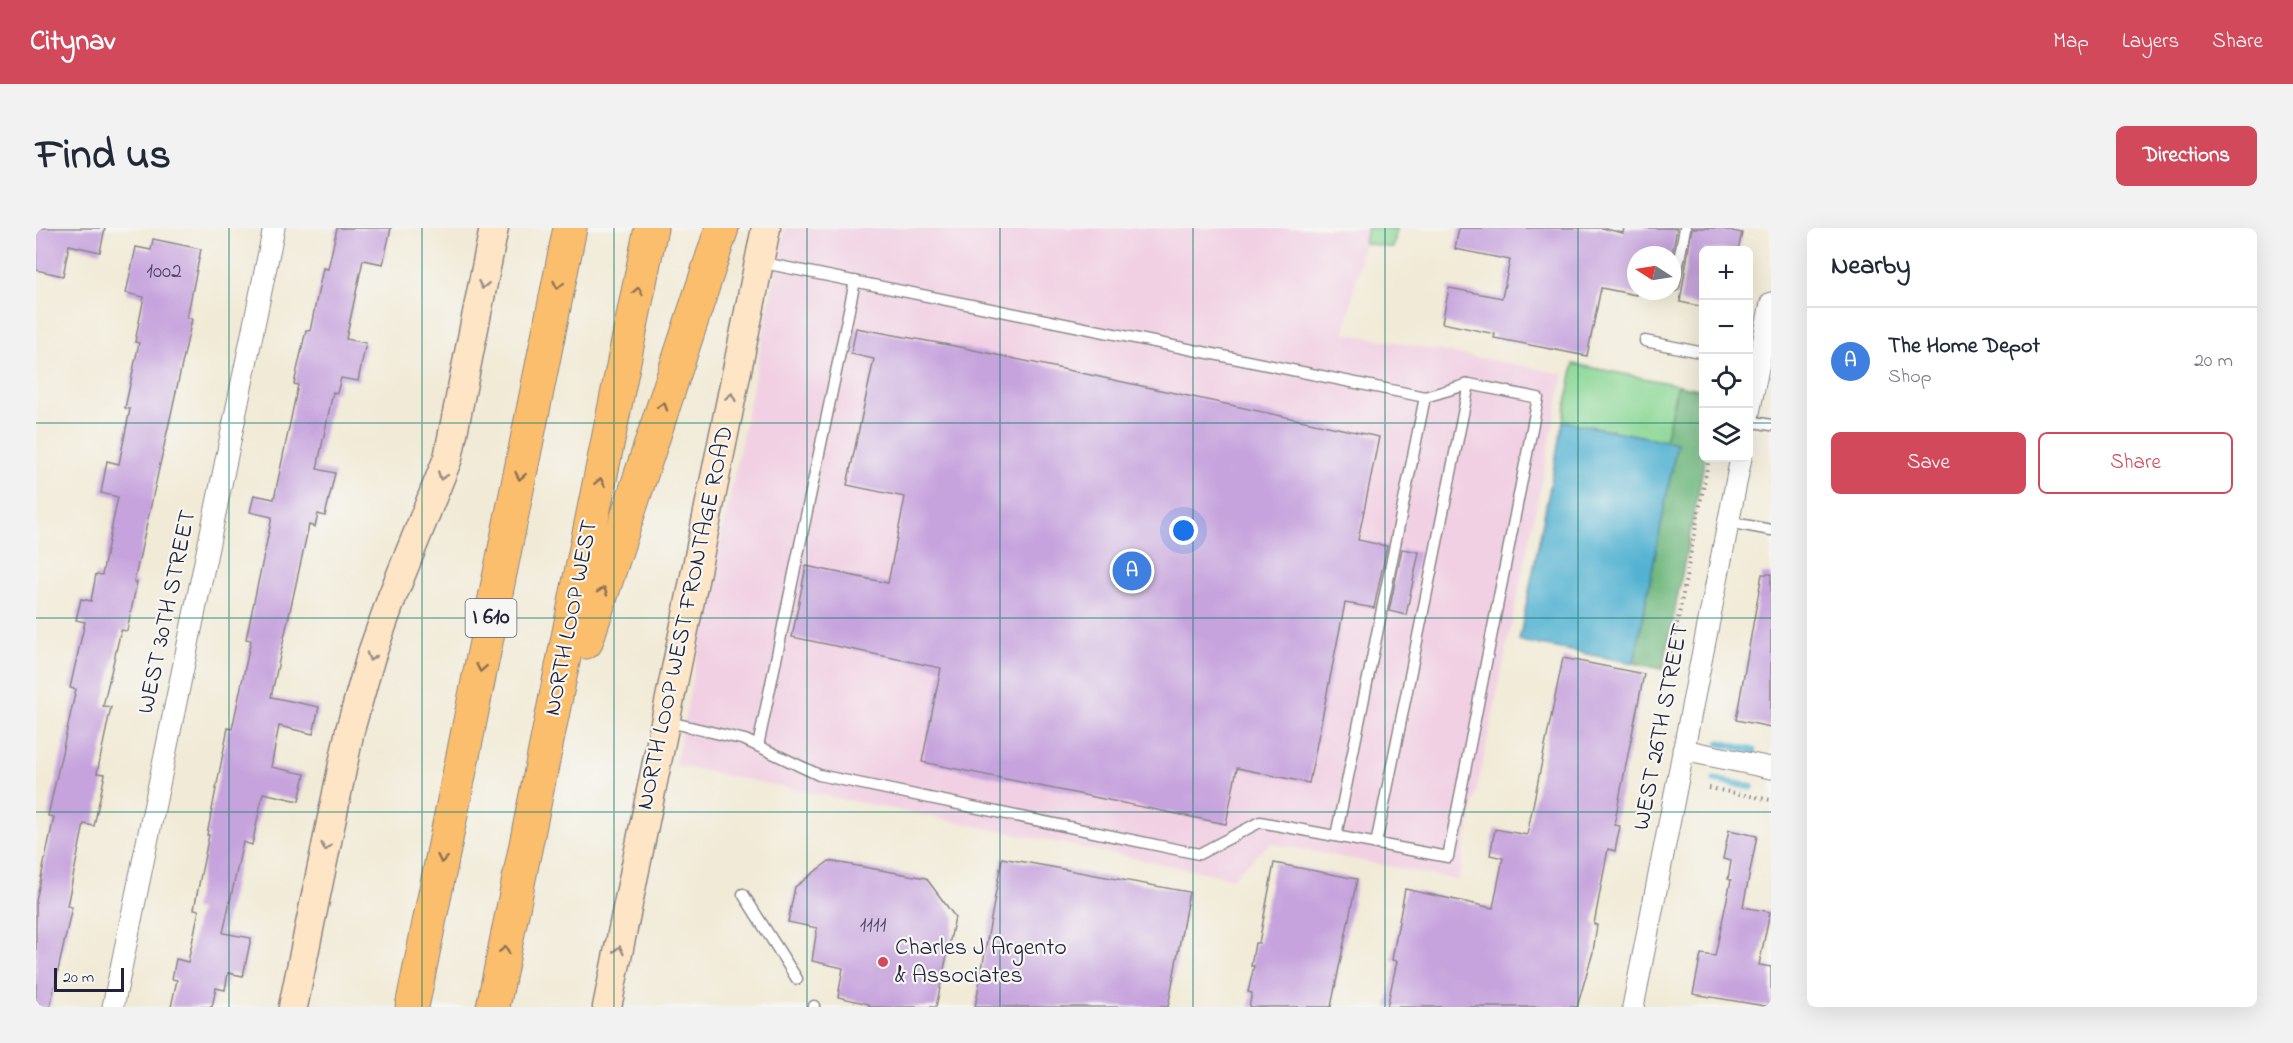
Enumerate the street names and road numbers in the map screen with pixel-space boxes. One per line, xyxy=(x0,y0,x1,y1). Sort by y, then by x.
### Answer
street label: NORTH LOOP WEST FRONTAGE ROAD xyxy=(628,423,744,813)
street label: WEST 30TH STREET xyxy=(129,507,207,717)
street label: NORTH LOOP WEST xyxy=(536,517,608,719)
road number: I 610 xyxy=(466,599,516,637)
street label: WEST 26TH STREET xyxy=(1625,620,1699,833)

